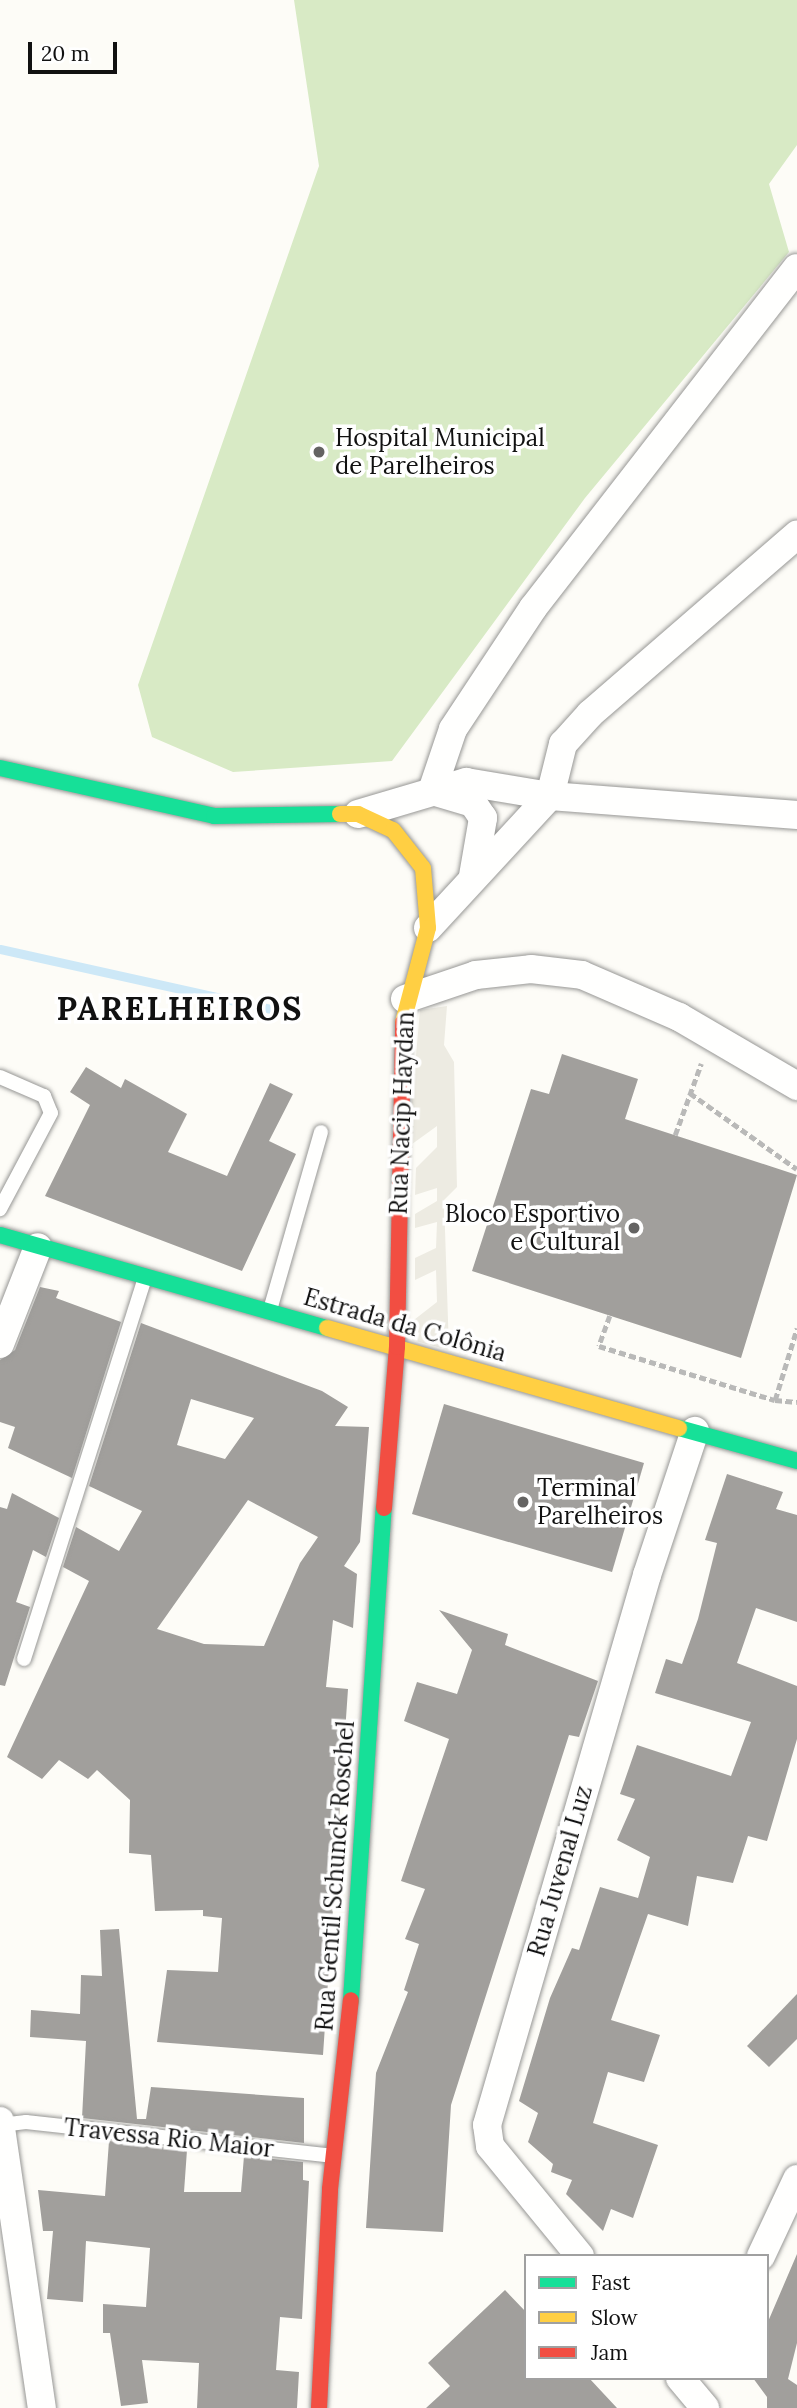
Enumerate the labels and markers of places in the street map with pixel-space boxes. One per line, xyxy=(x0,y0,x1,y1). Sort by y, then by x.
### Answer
place label: Hospital Municipal de Parelheiros xyxy=(335,424,545,480)
marker: Hospital Municipal de Parelheiros xyxy=(309,442,329,462)
place label: Bloco Esportivo e Cultural xyxy=(445,1200,620,1256)
marker: Bloco Esportivo e Cultural xyxy=(626,1220,642,1236)
place label: Terminal Parelheiros xyxy=(537,1474,663,1530)
marker: Terminal Parelheiros xyxy=(515,1494,531,1510)

